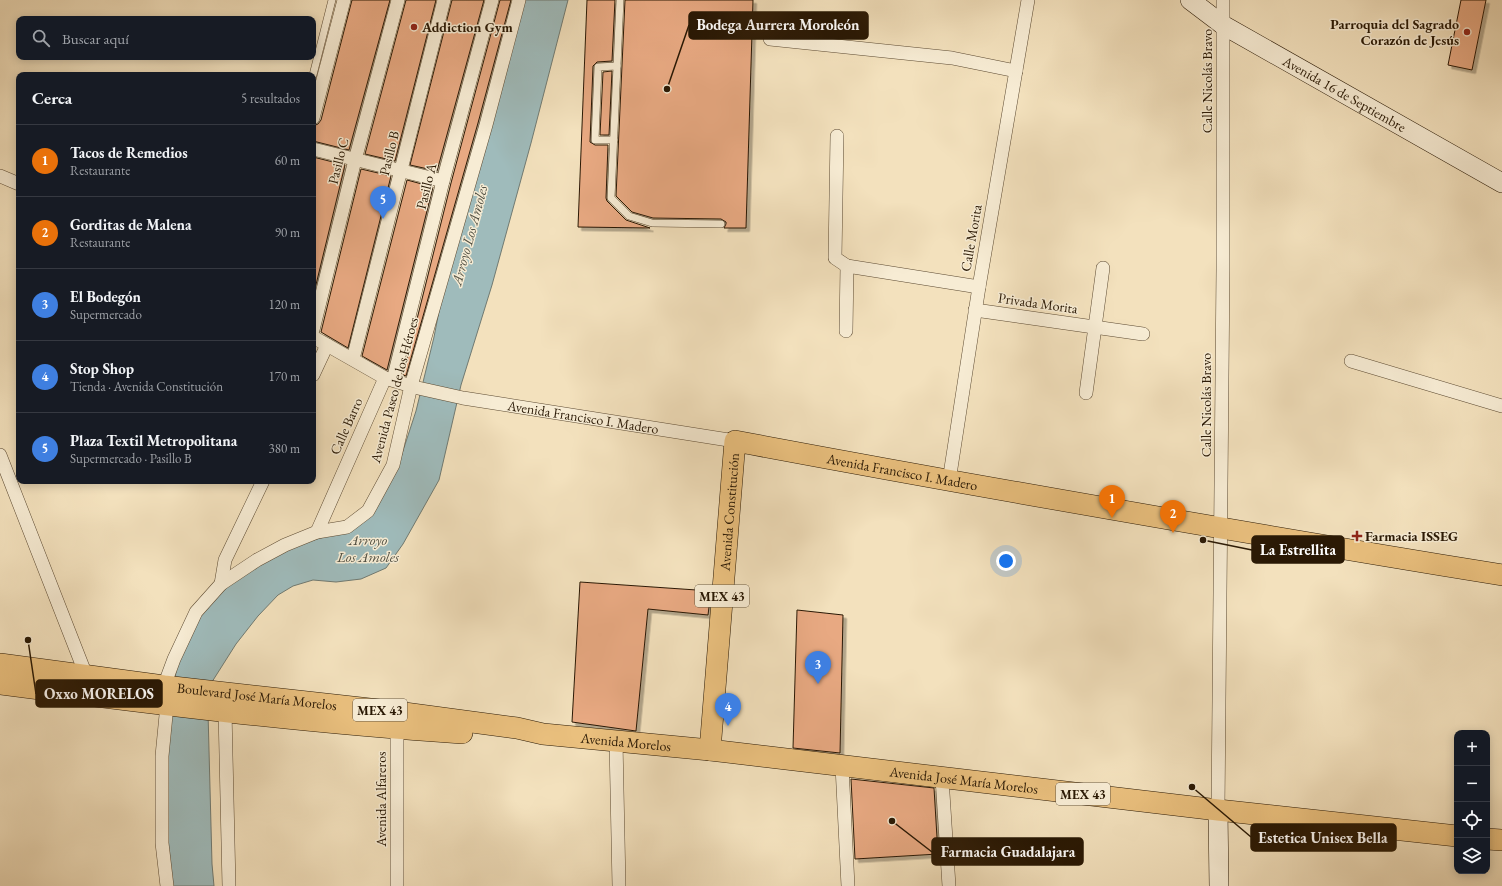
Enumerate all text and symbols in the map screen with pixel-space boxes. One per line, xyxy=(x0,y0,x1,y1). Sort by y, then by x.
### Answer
callout: Bodega Aurrera Moroleón xyxy=(689,12,868,39)
text: Bodega Aurrera Moroleón xyxy=(696,15,860,34)
place label: Parroquia del Sagrado Corazón de Jesús xyxy=(1330,15,1459,49)
search box xyxy=(16,16,316,60)
place label: Addiction Gym xyxy=(421,18,513,36)
marker: Addiction Gym xyxy=(409,22,419,32)
icon: search xyxy=(30,27,52,49)
marker: Parroquia del Sagrado Corazón de Jesús xyxy=(1462,27,1472,37)
text: Buscar aquí xyxy=(62,29,129,48)
street label: Calle Nicolás Bravo xyxy=(1198,29,1216,133)
street label: Avenida 16 de Septiembre xyxy=(1279,51,1410,136)
text: Cerca xyxy=(32,87,72,109)
text: 5 resultados xyxy=(241,90,300,107)
street label: Pasillo B xyxy=(375,129,403,177)
street label: Pasillo C xyxy=(324,136,352,186)
text: Tacos de Remedios xyxy=(70,143,188,162)
text: 1 xyxy=(42,152,48,169)
text: 60 m xyxy=(275,152,300,169)
street label: Pasillo A xyxy=(412,161,440,211)
text: Restaurante xyxy=(70,162,130,179)
water label: Arroyo Los Amoles xyxy=(446,182,492,288)
pin: 5 xyxy=(370,186,396,219)
street label: Calle Morita xyxy=(956,203,986,273)
text: Gorditas de Malena xyxy=(70,215,191,234)
text: 2 xyxy=(42,224,48,241)
text: 90 m xyxy=(275,224,300,241)
text: Restaurante xyxy=(70,234,130,251)
text: El Bodegón xyxy=(70,287,141,306)
street label: Privada Morita xyxy=(997,289,1079,318)
text: 3 xyxy=(42,296,48,313)
text: 120 m xyxy=(269,296,300,313)
text: Supermercado xyxy=(70,306,142,323)
street label: Avenida Paseo de los Héroes xyxy=(366,315,422,466)
street label: Calle Nicolás Bravo xyxy=(1197,353,1215,457)
text: Stop Shop xyxy=(70,359,134,378)
text: 4 xyxy=(42,368,48,385)
text: 170 m xyxy=(269,368,300,385)
text: Tienda · Avenida Constitución xyxy=(70,378,223,395)
street label: Calle Barro xyxy=(325,395,367,457)
street label: Avenida Francisco I. Madero xyxy=(505,396,660,438)
text: Plaza Textil Metropolitana xyxy=(70,431,237,450)
text: 5 xyxy=(42,440,48,457)
text: 380 m xyxy=(269,440,300,457)
street label: Avenida Francisco I. Madero xyxy=(824,449,979,494)
text: Supermercado · Pasillo B xyxy=(70,450,192,467)
street label: Avenida Constitución xyxy=(715,452,743,572)
pin: 1 xyxy=(1099,485,1125,518)
pin: 2 xyxy=(1160,500,1186,533)
place label: Farmacia ISSEG xyxy=(1365,527,1458,545)
water label: Arroyo Los Amoles xyxy=(336,530,400,566)
marker: Farmacia ISSEG xyxy=(1352,531,1362,541)
callout: La Estrellita xyxy=(1252,536,1344,563)
text: La Estrellita xyxy=(1260,540,1336,559)
your location xyxy=(996,551,1016,571)
road number: MEX 43 xyxy=(695,585,749,607)
pin: 3 xyxy=(805,651,831,684)
street label: Boulevard José María Morelos xyxy=(176,679,338,714)
callout: Oxxo MORELOS xyxy=(36,680,162,707)
text: Oxxo MORELOS xyxy=(44,684,154,703)
pin: 4 xyxy=(715,693,741,726)
road number: MEX 43 xyxy=(353,699,407,721)
street label: Avenida Morelos xyxy=(579,729,672,755)
map controls xyxy=(1454,730,1490,874)
button: + xyxy=(1454,730,1490,766)
street label: Avenida Alfareros xyxy=(372,751,390,848)
street label: Avenida José María Morelos xyxy=(887,762,1040,798)
button: − xyxy=(1454,766,1490,802)
road number: MEX 43 xyxy=(1056,783,1110,805)
button: locate xyxy=(1454,802,1490,838)
callout: Estetica Unisex Bella xyxy=(1251,824,1396,851)
text: Estetica Unisex Bella xyxy=(1258,828,1388,847)
callout: Farmacia Guadalajara xyxy=(932,838,1083,865)
button: layers xyxy=(1454,838,1490,874)
text: Farmacia Guadalajara xyxy=(941,842,1076,861)

